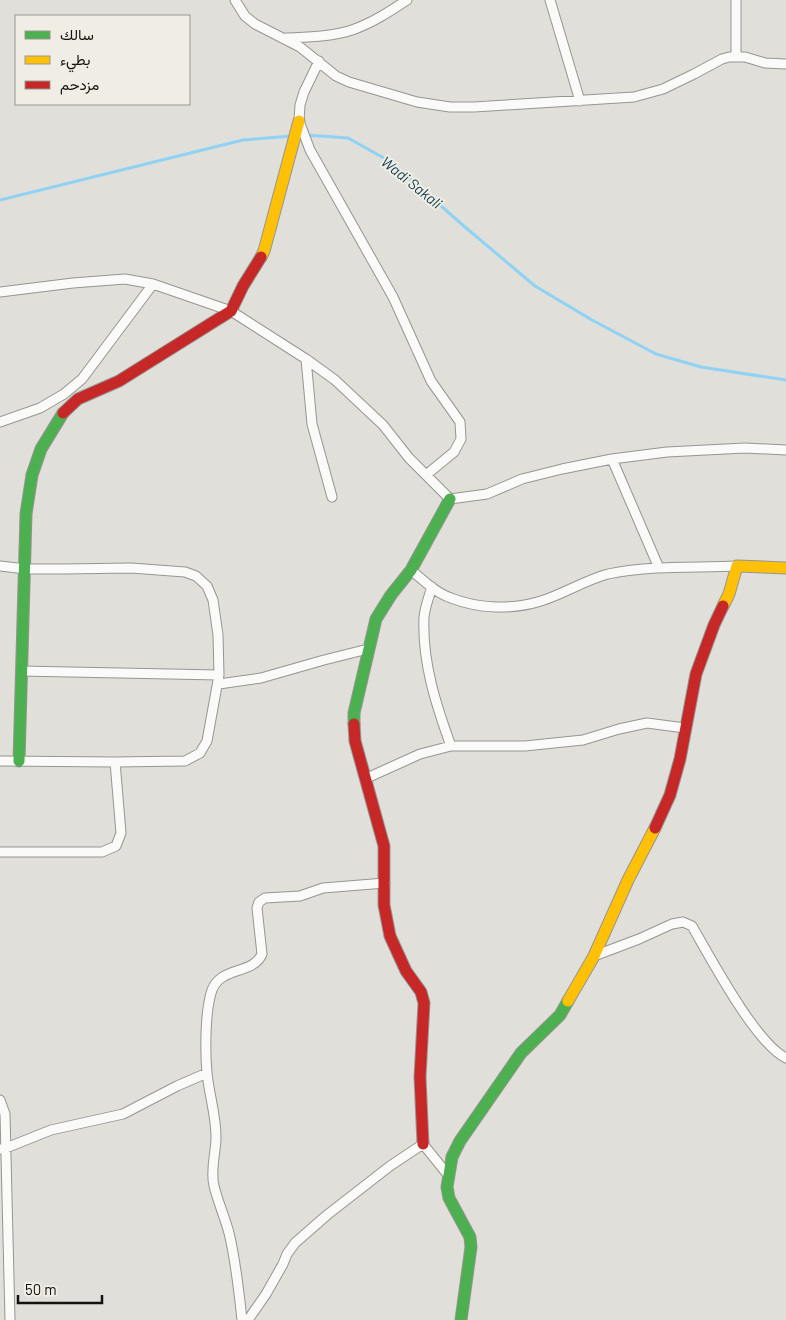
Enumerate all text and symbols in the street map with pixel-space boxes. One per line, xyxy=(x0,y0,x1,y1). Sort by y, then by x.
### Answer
legend xyxy=(15,15,190,105)
text: سالك xyxy=(60,25,94,43)
text: بطيء xyxy=(60,50,90,73)
text: مزدحم xyxy=(60,75,99,95)
water label: Wadi Sakali xyxy=(378,152,446,212)
scale bar xyxy=(18,1272,101,1304)
text: 50 m xyxy=(25,1280,57,1298)

